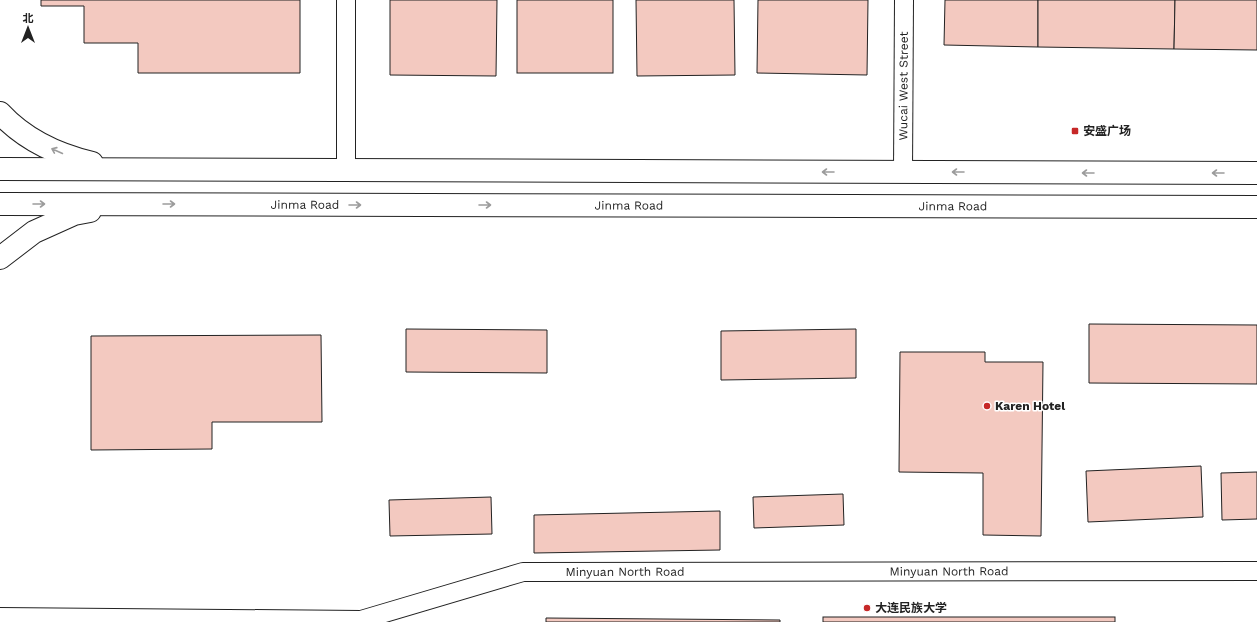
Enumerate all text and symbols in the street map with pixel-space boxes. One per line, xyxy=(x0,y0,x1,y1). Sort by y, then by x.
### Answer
north arrow xyxy=(8,8,48,48)
text: 北 xyxy=(23,12,34,25)
street label: Wucai West Street xyxy=(896,31,911,141)
place label: 安盛广场 xyxy=(1083,124,1131,138)
marker: 安盛广场 xyxy=(1070,126,1080,136)
one-way arrow xyxy=(51,147,63,154)
one-way arrow xyxy=(822,168,835,176)
one-way arrow xyxy=(952,168,965,176)
one-way arrow xyxy=(1082,169,1095,177)
one-way arrow xyxy=(1212,169,1225,177)
street label: Jinma Road xyxy=(271,198,339,212)
street label: Jinma Road xyxy=(595,198,663,213)
street label: Jinma Road xyxy=(919,199,987,213)
one-way arrow xyxy=(32,200,45,208)
one-way arrow xyxy=(162,200,175,208)
one-way arrow xyxy=(348,201,361,209)
one-way arrow xyxy=(478,201,491,209)
place label: Karen Hotel xyxy=(995,399,1065,413)
marker: Karen Hotel xyxy=(982,401,992,411)
street label: Minyuan North Road xyxy=(890,564,1009,579)
street label: Minyuan North Road xyxy=(566,565,685,579)
place label: 大连民族大学 xyxy=(875,601,947,615)
marker: 大连民族大学 xyxy=(862,603,872,613)

